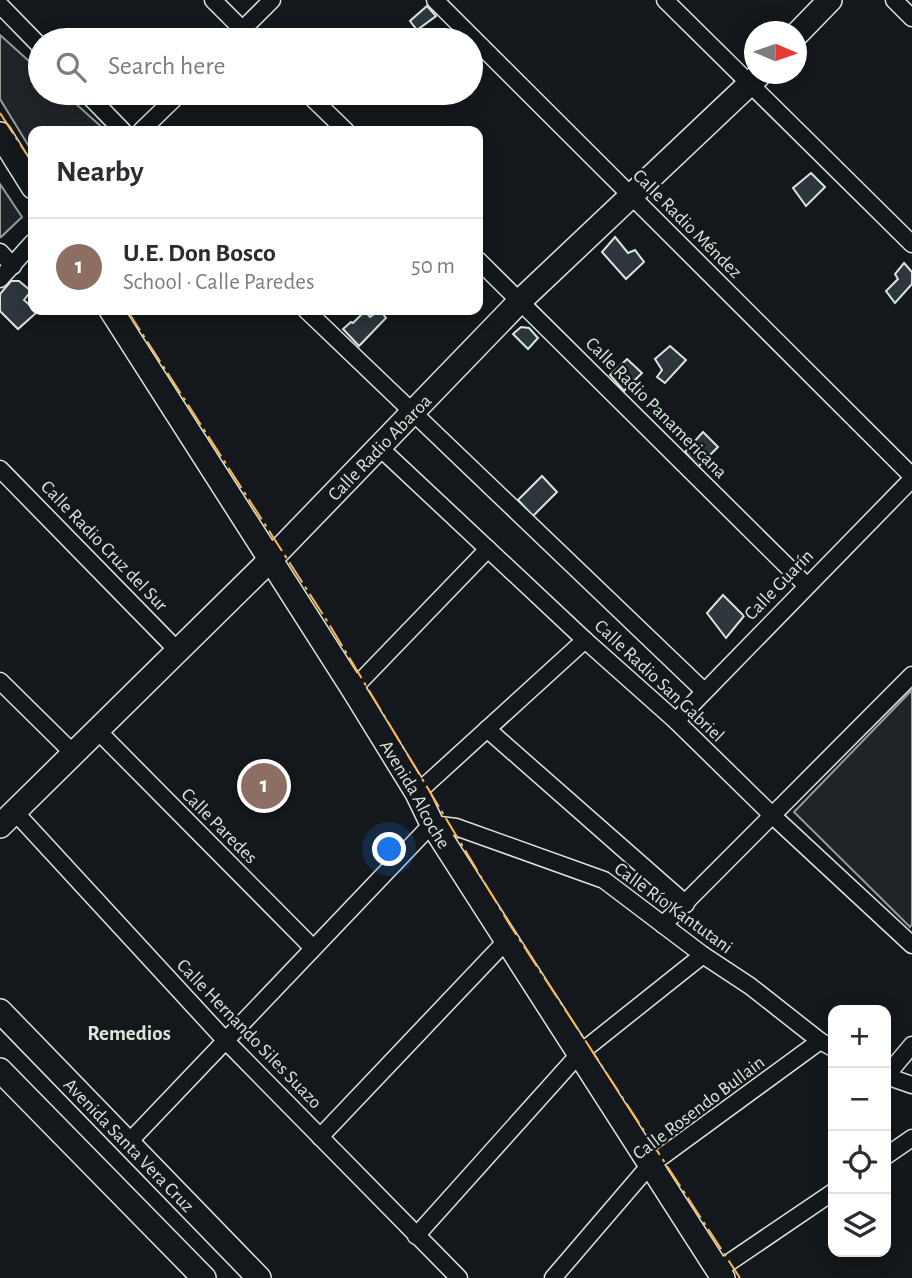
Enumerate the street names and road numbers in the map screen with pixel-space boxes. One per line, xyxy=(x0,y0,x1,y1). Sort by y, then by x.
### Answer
street label: Calle Radio Méndez xyxy=(629,166,745,282)
street label: Calle Radio Panamericana xyxy=(582,334,730,483)
street label: Calle Radio Abaroa xyxy=(325,391,436,505)
street label: Calle Radio Cruz del Sur xyxy=(37,477,171,615)
street label: Calle Guarín xyxy=(741,546,817,624)
street label: Calle Radio San Gabriel xyxy=(590,616,727,746)
street label: Avenida Alcoche xyxy=(376,737,453,852)
street label: Calle Paredes xyxy=(177,785,260,868)
street label: Calle Río Kantutani xyxy=(611,859,736,957)
street label: Calle Hernando Siles Suazo xyxy=(173,956,325,1112)
street label: Calle Rosendo Bullain xyxy=(629,1053,768,1164)
street label: Avenida Santa Vera Cruz xyxy=(60,1075,197,1216)

